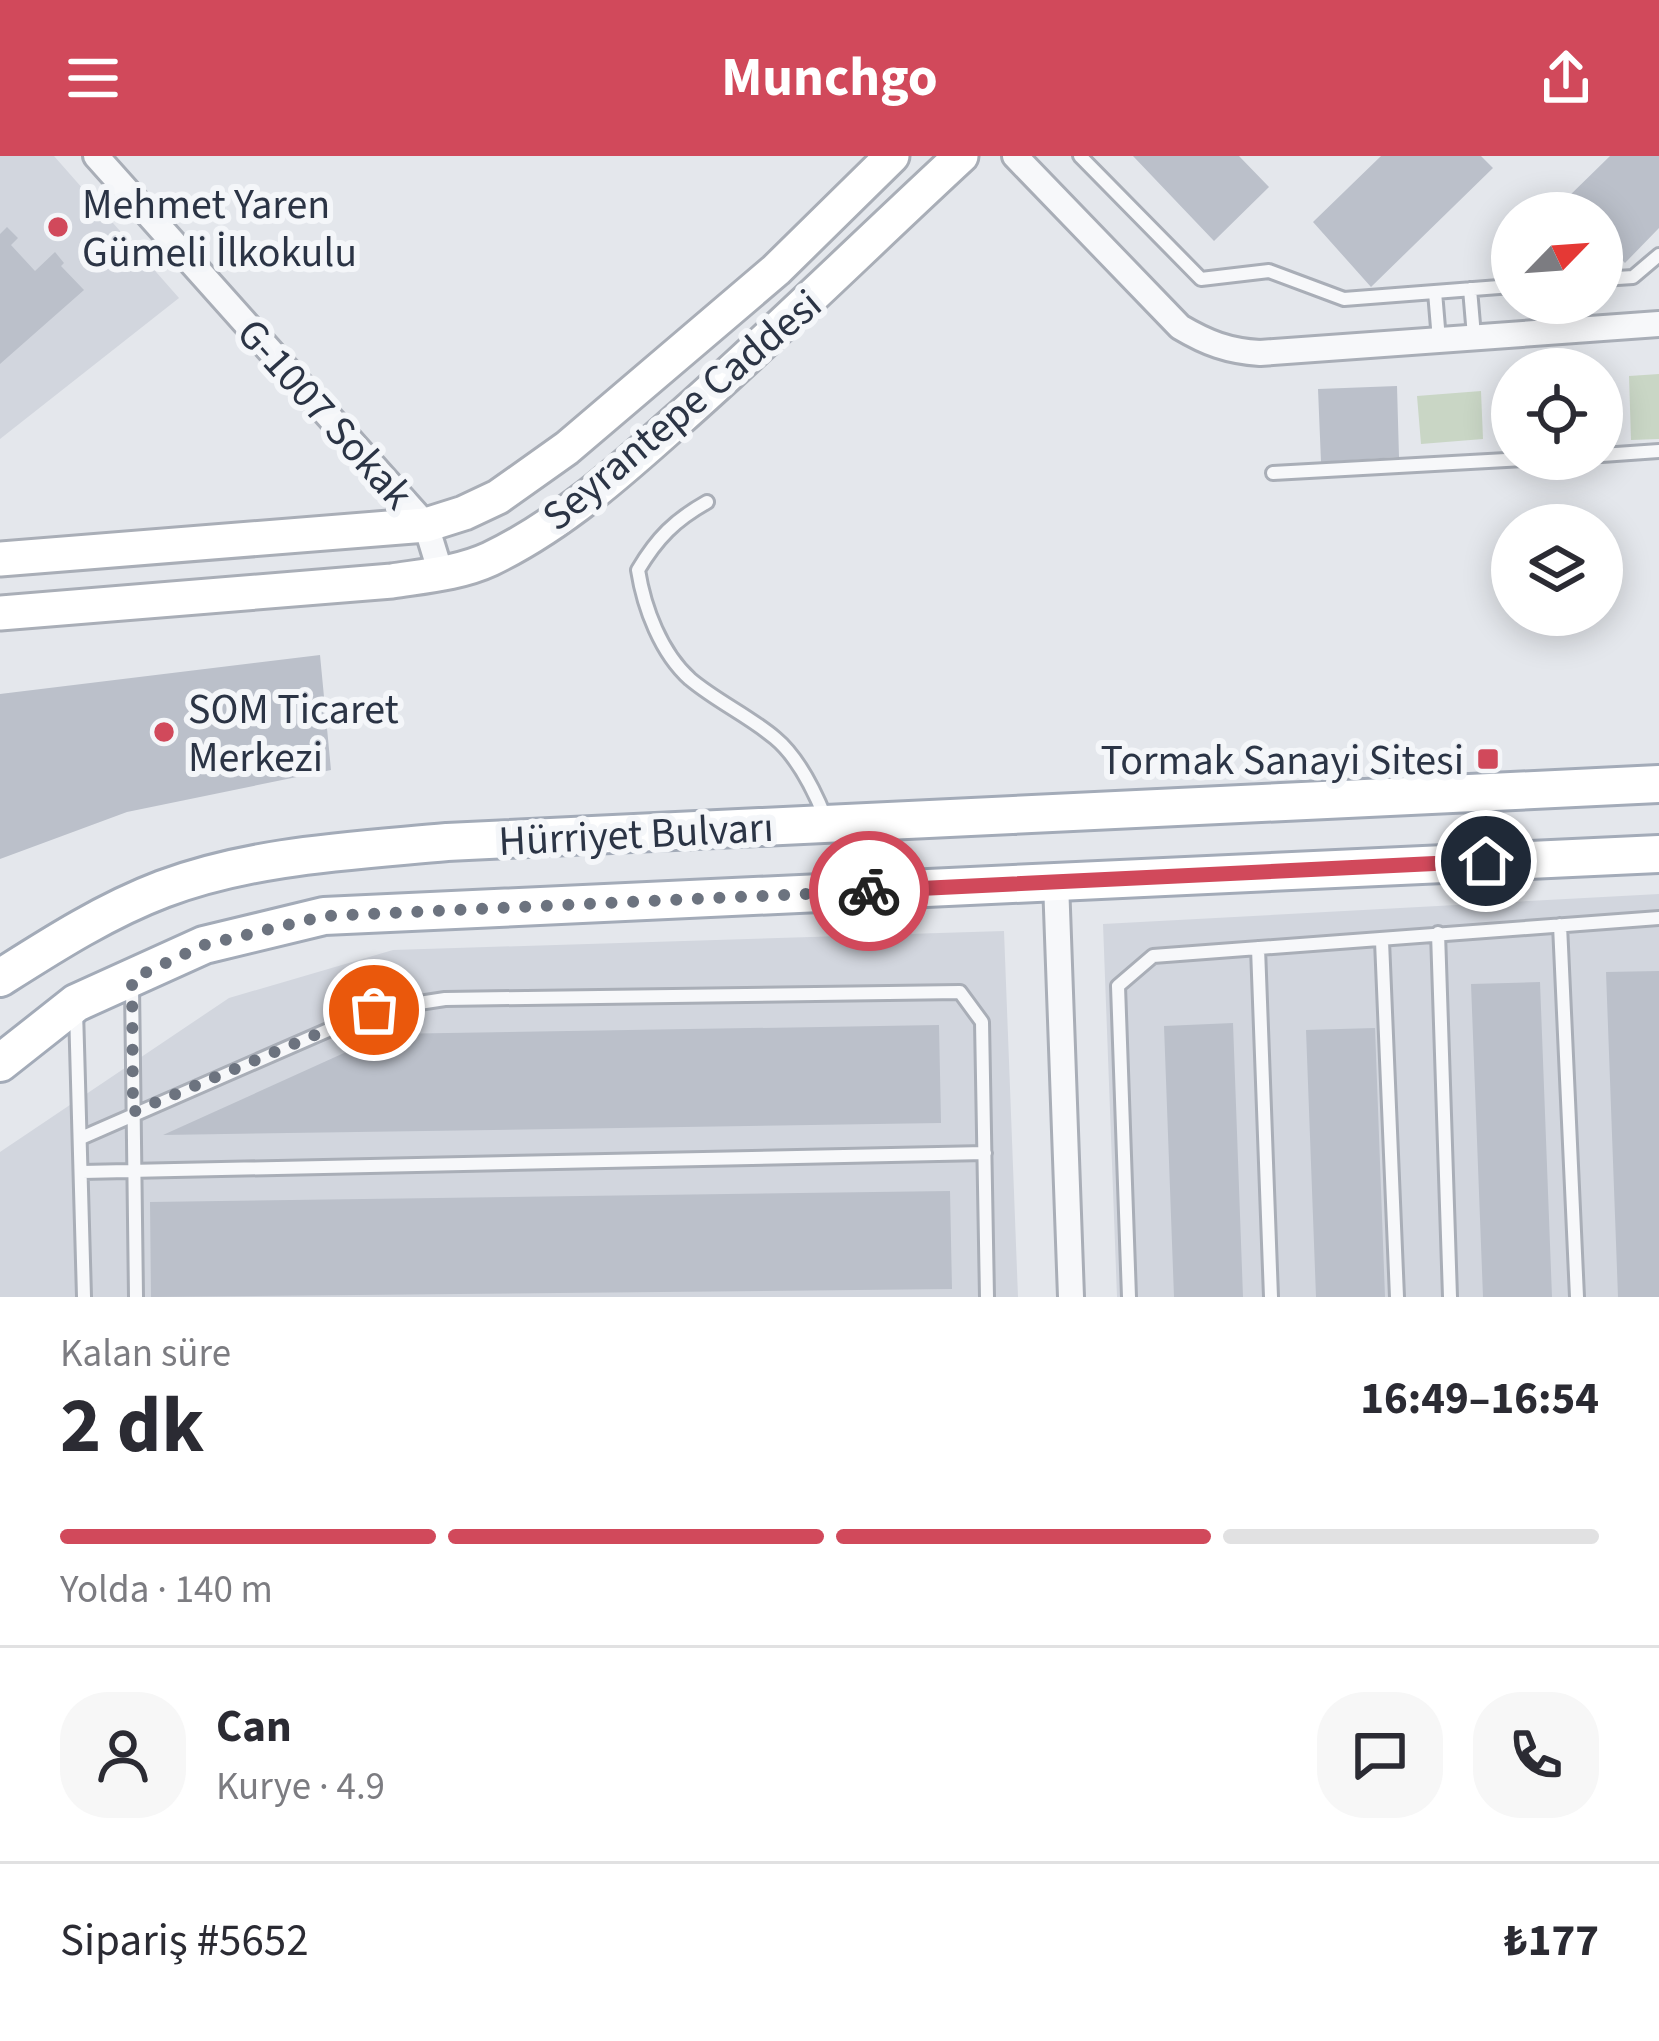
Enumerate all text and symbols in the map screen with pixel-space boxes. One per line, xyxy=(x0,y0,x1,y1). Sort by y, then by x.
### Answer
text: Munchgo xyxy=(721,40,938,117)
icon: menu xyxy=(60,45,126,111)
icon: share xyxy=(1533,45,1599,111)
place label: Mehmet Yaren Gümeli İlkokulu xyxy=(82,175,357,283)
north arrow xyxy=(1491,192,1623,324)
map controls xyxy=(1491,192,1623,636)
marker: Mehmet Yaren Gümeli İlkokulu xyxy=(45,214,71,240)
street label: Seyrantepe Caddesi xyxy=(530,276,835,545)
street label: G-1007 Sokak xyxy=(222,306,427,523)
button: locate xyxy=(1491,348,1623,480)
button: layers xyxy=(1491,504,1623,636)
place label: SOM Ticaret Merkezi xyxy=(188,680,399,788)
marker: SOM Ticaret Merkezi xyxy=(151,719,177,745)
place label: Tormak Sanayi Sitesi xyxy=(1101,731,1464,791)
marker: Tormak Sanayi Sitesi xyxy=(1475,746,1501,772)
street label: Hürriyet Bulvarı xyxy=(497,798,775,872)
pin xyxy=(1435,810,1537,912)
icon: home xyxy=(1453,828,1519,894)
courier xyxy=(809,831,929,951)
icon: bike xyxy=(836,858,902,924)
pin xyxy=(323,959,425,1061)
icon: bag xyxy=(341,977,407,1043)
text: Kalan süre xyxy=(60,1326,231,1382)
text: 16:49–16:54 xyxy=(1360,1367,1599,1431)
text: 2 dk xyxy=(60,1371,204,1482)
text: Yolda · 140 m xyxy=(60,1562,273,1618)
button: person xyxy=(60,1692,186,1818)
button: chat xyxy=(1317,1692,1443,1818)
button: phone xyxy=(1473,1692,1599,1818)
text: Can xyxy=(216,1695,292,1759)
text: Kurye · 4.9 xyxy=(216,1759,385,1815)
text: Sipariş #5652 xyxy=(60,1909,309,1973)
text: ₺177 xyxy=(1504,1909,1599,1973)

